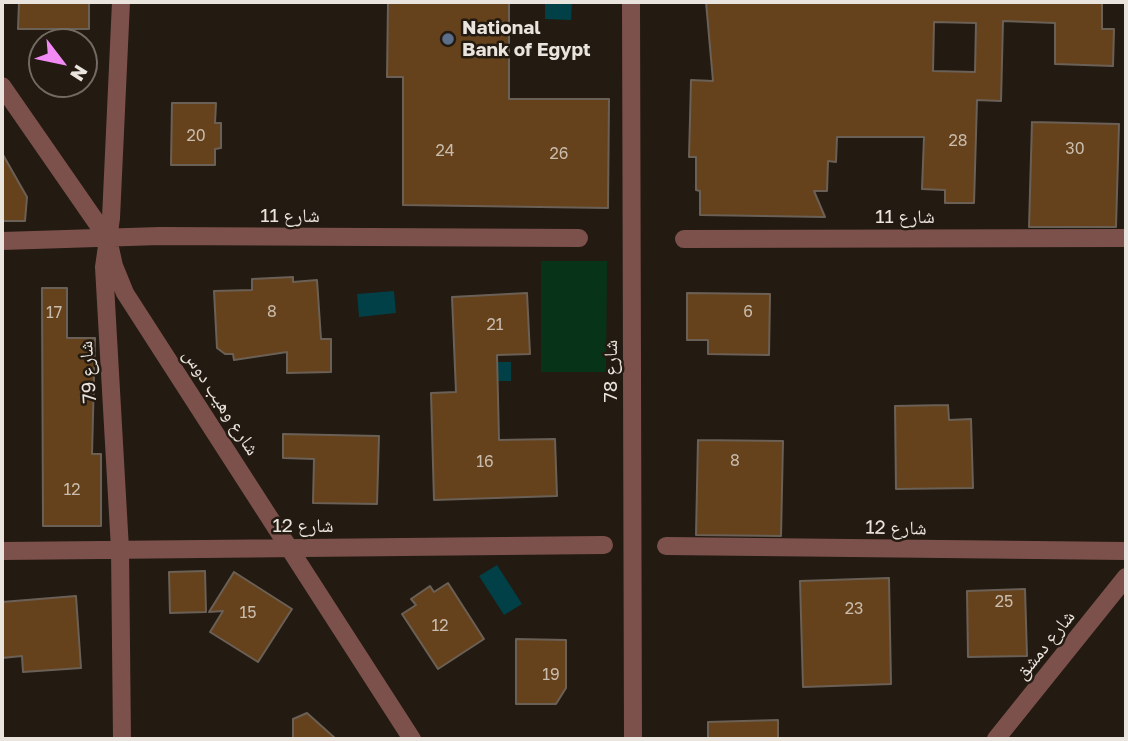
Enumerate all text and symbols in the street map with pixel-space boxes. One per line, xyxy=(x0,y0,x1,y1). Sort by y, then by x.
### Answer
place label: National Bank of Egypt xyxy=(462,17,591,61)
north arrow xyxy=(28,28,98,98)
marker: National Bank of Egypt xyxy=(440,31,456,47)
text: N xyxy=(66,61,93,86)
house number: 20 xyxy=(186,126,206,146)
house number: 28 xyxy=(948,131,968,151)
house number: 30 xyxy=(1065,139,1085,159)
house number: 24 xyxy=(435,141,455,161)
house number: 26 xyxy=(550,144,568,164)
street label: شارع 11 xyxy=(260,205,320,227)
street label: شارع 11 xyxy=(875,206,935,228)
house number: 8 xyxy=(267,302,277,322)
house number: 6 xyxy=(743,302,753,322)
house number: 17 xyxy=(46,303,62,323)
house number: 21 xyxy=(486,315,504,335)
street label: شارع 79 xyxy=(74,340,102,404)
street label: شارع 78 xyxy=(600,340,622,402)
street label: شارع وهيب دوس xyxy=(178,344,264,460)
house number: 8 xyxy=(730,451,740,471)
house number: 16 xyxy=(476,452,494,472)
house number: 12 xyxy=(63,480,81,500)
street label: شارع 12 xyxy=(272,515,334,537)
street label: شارع 12 xyxy=(865,516,927,540)
house number: 25 xyxy=(995,592,1013,612)
house number: 23 xyxy=(845,599,863,619)
house number: 15 xyxy=(239,603,257,623)
street label: شارع دمشق xyxy=(1010,606,1080,684)
house number: 12 xyxy=(431,616,449,636)
house number: 19 xyxy=(542,665,560,685)

